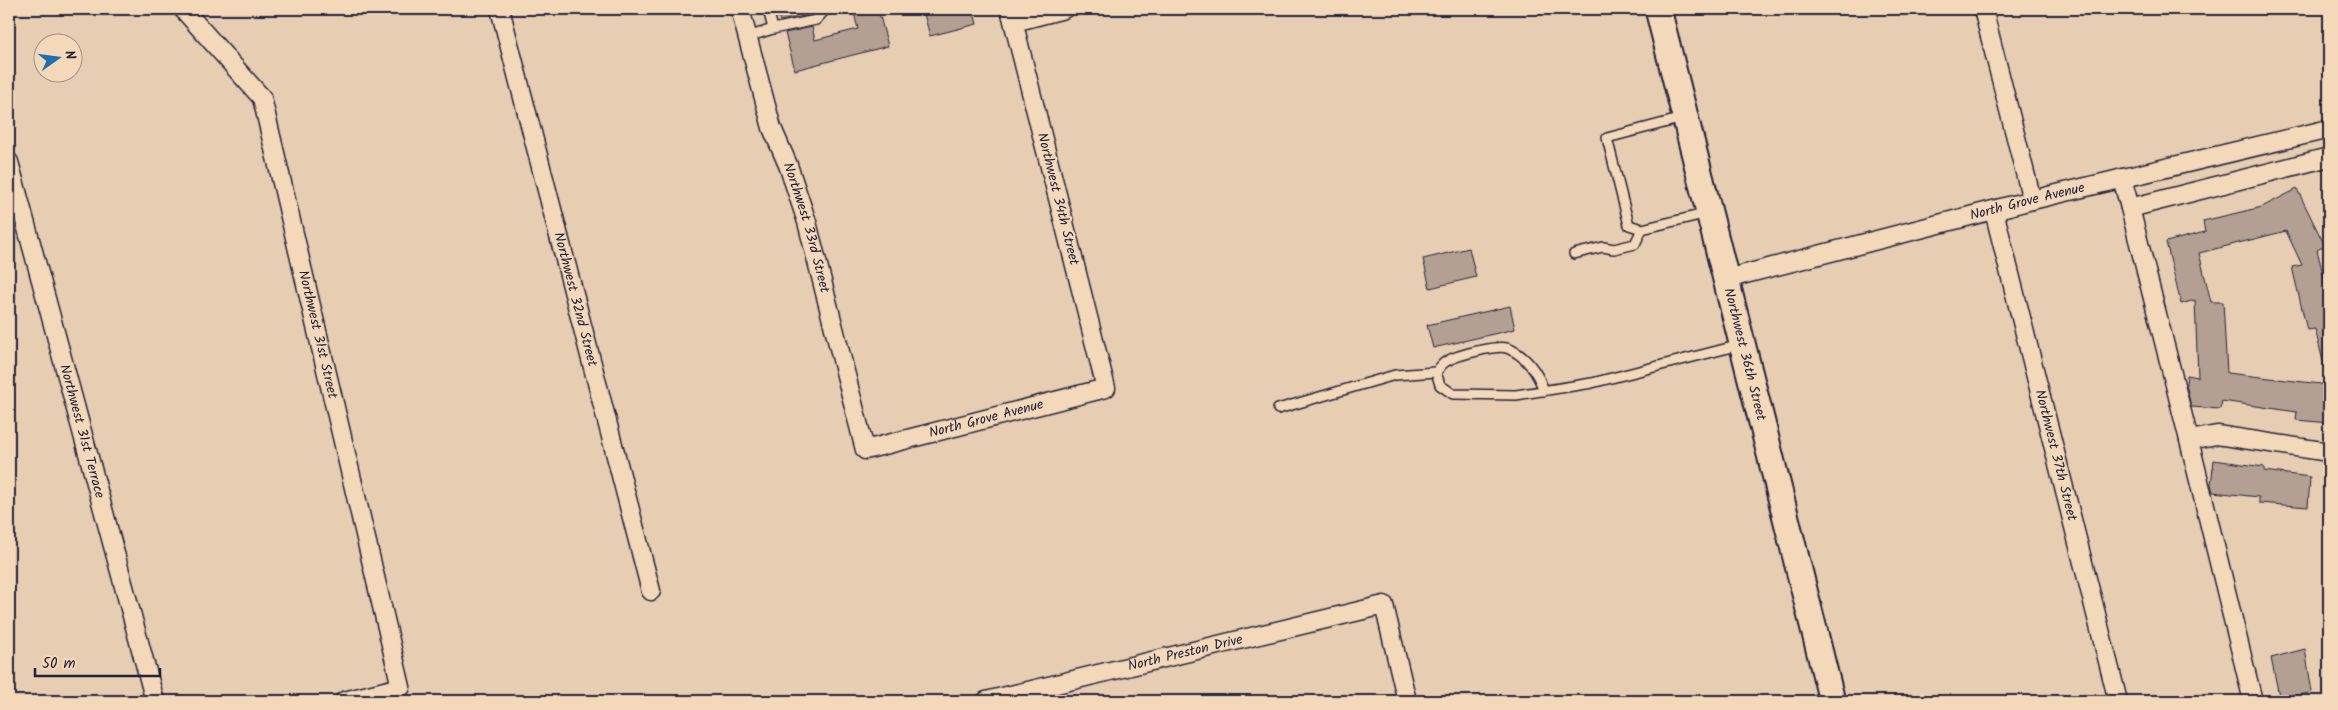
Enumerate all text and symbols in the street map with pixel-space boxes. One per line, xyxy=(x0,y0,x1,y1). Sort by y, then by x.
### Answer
north arrow xyxy=(32,32,82,82)
text: N xyxy=(58,48,81,62)
street label: Northwest 34th Street xyxy=(1031,130,1085,268)
street label: Northwest 33rd Street xyxy=(777,160,836,296)
street label: North Grove Avenue xyxy=(1967,177,2088,227)
street label: Northwest 32nd Street xyxy=(547,230,603,369)
street label: Northwest 31st Street xyxy=(292,268,344,401)
street label: Northwest 36th Street xyxy=(1718,286,1772,423)
street label: Northwest 31st Terrace xyxy=(53,362,111,501)
street label: Northwest 37th Street xyxy=(2029,387,2083,524)
street label: North Grove Avenue xyxy=(926,393,1047,444)
street label: North Preston Drive xyxy=(1126,628,1246,677)
scale bar xyxy=(35,645,160,677)
text: 50 m xyxy=(42,652,76,676)

